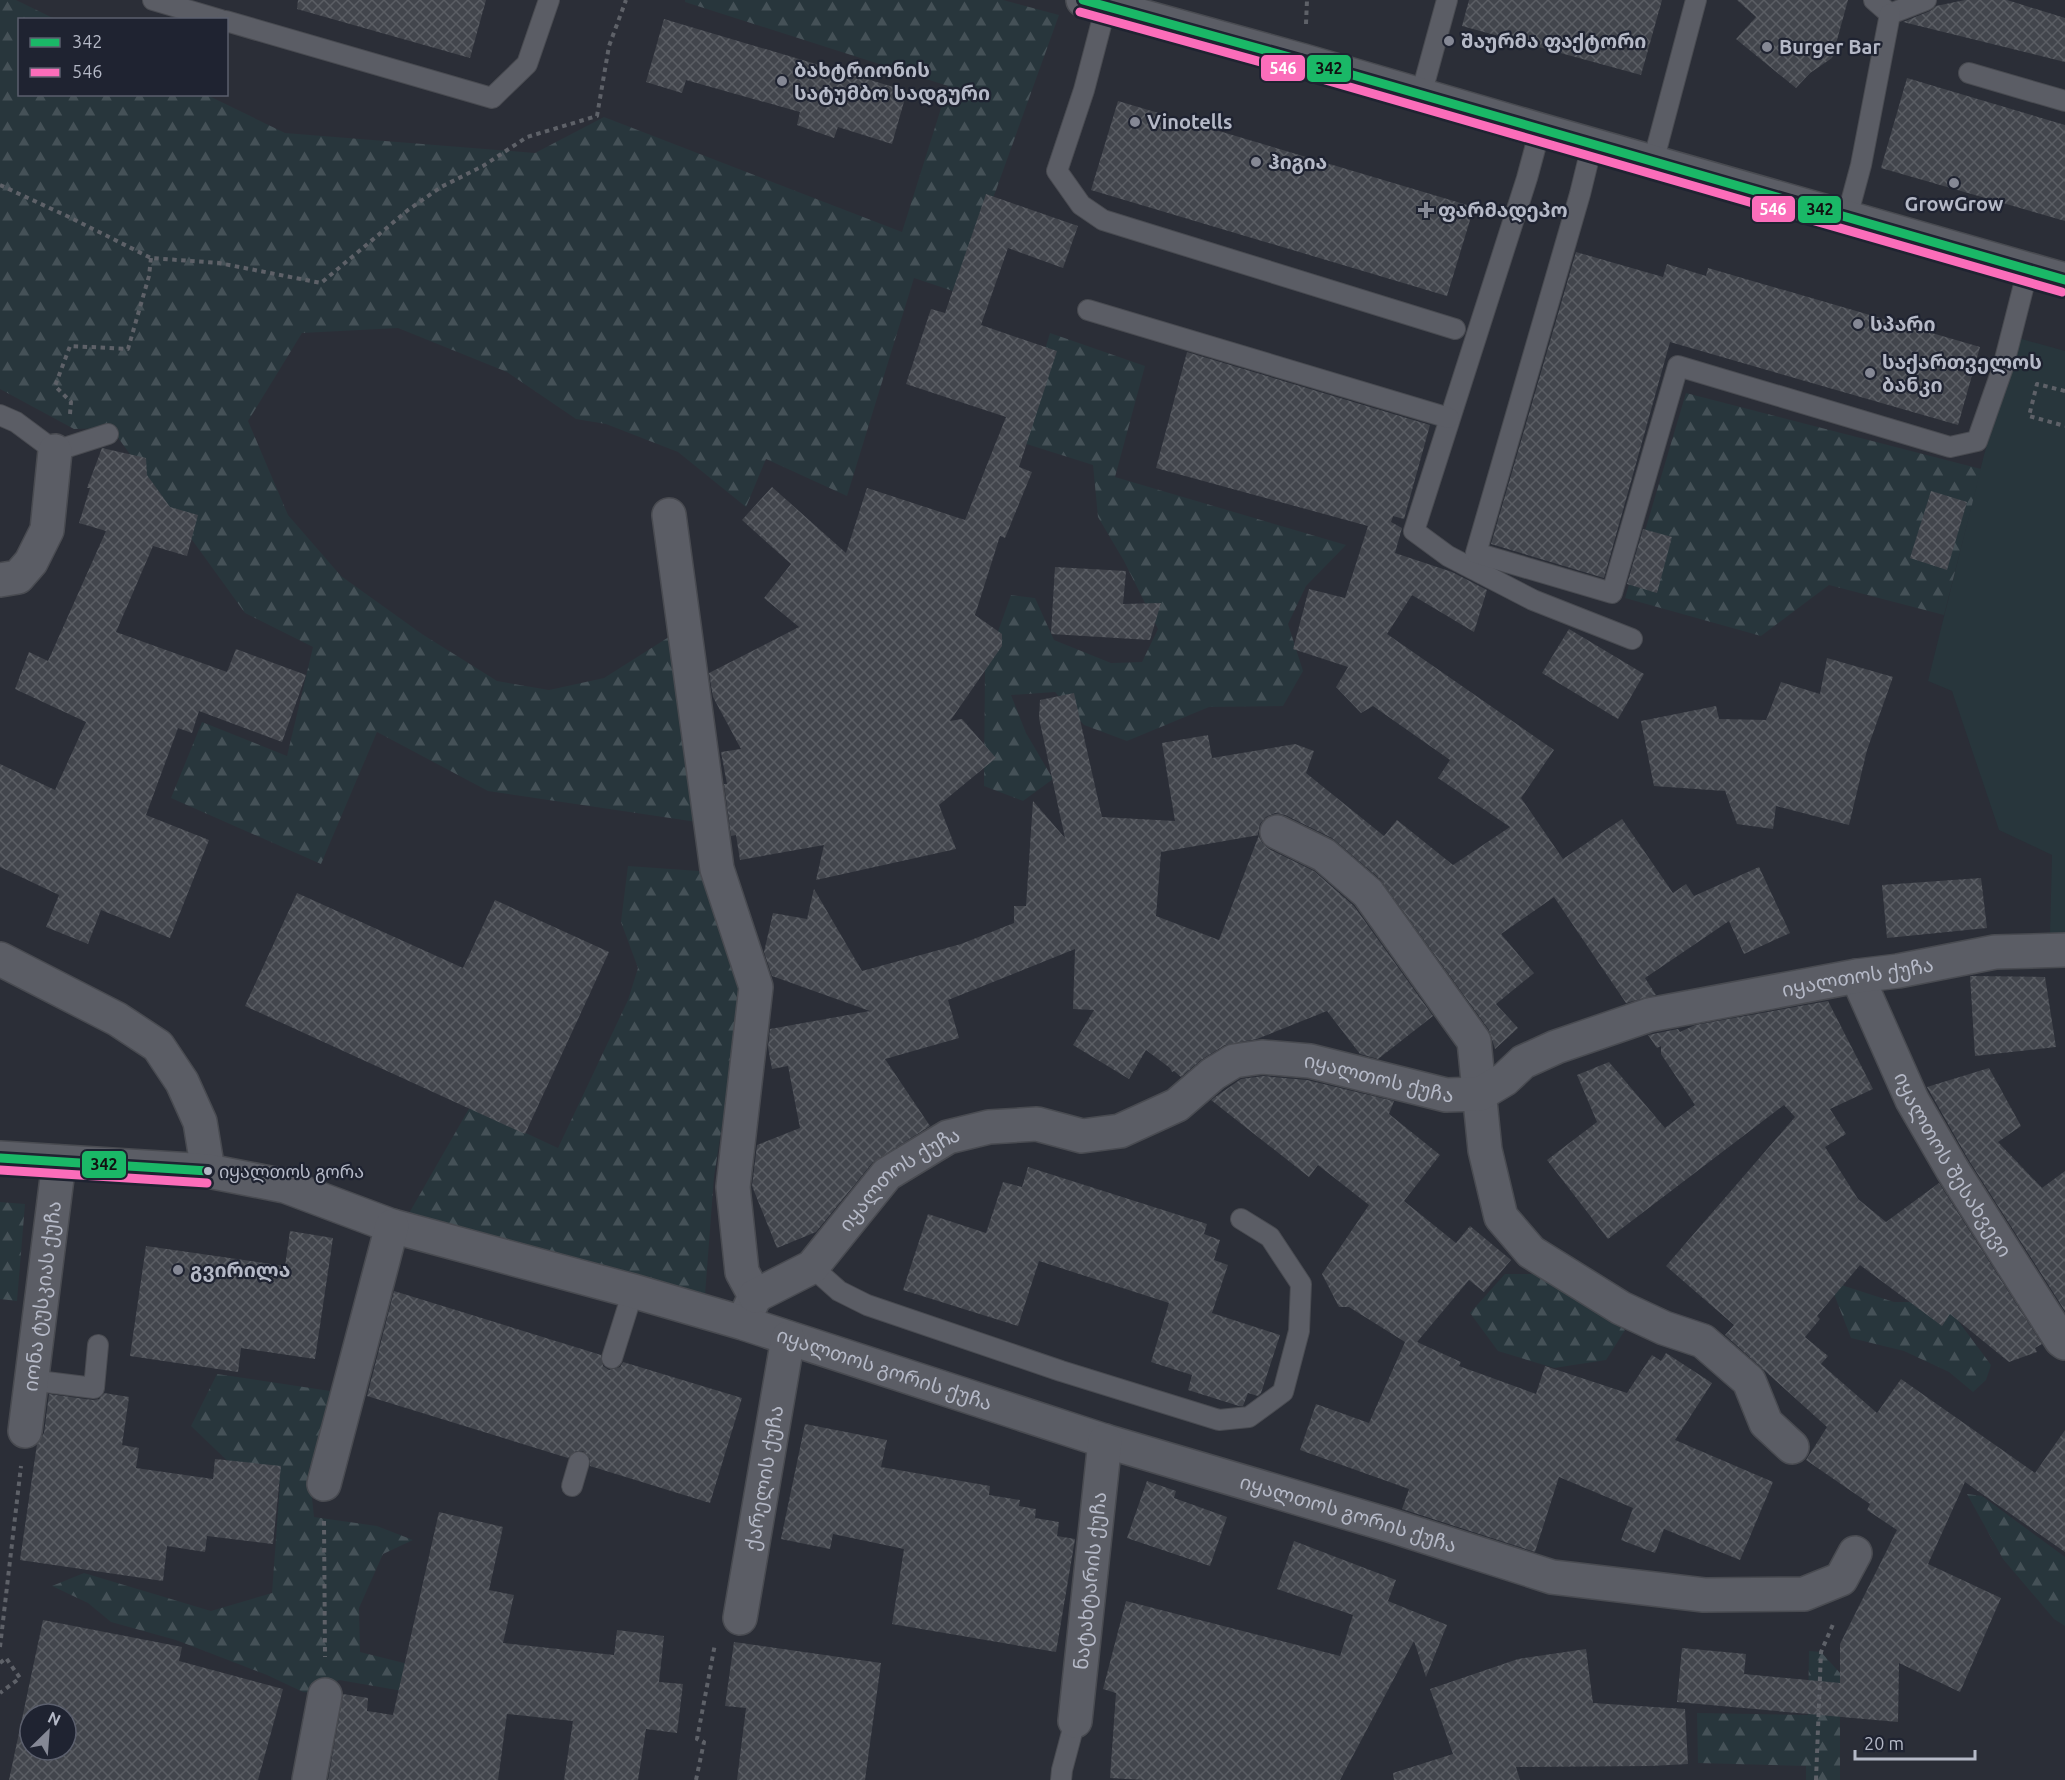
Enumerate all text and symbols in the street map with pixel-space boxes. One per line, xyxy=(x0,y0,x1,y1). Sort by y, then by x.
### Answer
legend xyxy=(18,18,228,96)
place label: შაურმა ფაქტორი xyxy=(1461,29,1646,53)
text: 342 xyxy=(72,31,102,51)
marker: შაურმა ფაქტორი xyxy=(1442,34,1456,48)
place label: Burger Bar xyxy=(1779,35,1881,58)
marker: Burger Bar xyxy=(1760,40,1774,54)
line badge: 546 xyxy=(1260,54,1306,82)
line badge: 342 xyxy=(1306,54,1352,83)
place label: ბახტრიონის სატუმბო სადგური xyxy=(794,58,990,106)
text: 546 xyxy=(1269,59,1297,77)
text: 342 xyxy=(1315,59,1343,77)
text: 546 xyxy=(72,61,102,81)
marker: ბახტრიონის სატუმბო სადგური xyxy=(775,74,789,88)
place label: Vinotells xyxy=(1147,110,1232,133)
marker: Vinotells xyxy=(1128,115,1142,129)
place label: ჰიგია xyxy=(1268,150,1327,174)
marker: ჰიგია xyxy=(1249,155,1263,169)
marker: GrowGrow xyxy=(1947,176,1961,190)
place label: GrowGrow xyxy=(1905,192,2004,215)
line badge: 546 xyxy=(1751,195,1796,223)
line badge: 342 xyxy=(1797,195,1842,224)
place label: ფარმადეპო xyxy=(1438,198,1568,223)
text: 546 xyxy=(1759,200,1787,218)
text: 342 xyxy=(1806,200,1834,218)
marker: ფარმადეპო xyxy=(1419,203,1433,217)
place label: სპარი xyxy=(1870,312,1936,335)
marker: სპარი xyxy=(1851,317,1865,331)
place label: საქართველოს ბანკი xyxy=(1882,350,2042,397)
marker: საქართველოს ბანკი xyxy=(1863,366,1877,380)
street label: იყალთოს ქუჩა xyxy=(1780,952,1935,1001)
street label: იყალთოს ქუჩა xyxy=(1303,1049,1454,1106)
street label: იყალთოს შესახვევი xyxy=(1890,1068,2017,1261)
street label: იყალთოს ქუჩა xyxy=(834,1123,962,1235)
line badge: 342 xyxy=(81,1150,127,1179)
text: 342 xyxy=(90,1155,118,1173)
place label: იყალთოს გორა xyxy=(219,1161,364,1183)
marker: იყალთოს გორა xyxy=(202,1165,214,1177)
street label: იონა ტუსკიას ქუჩა xyxy=(18,1199,65,1393)
place label: გვირილა xyxy=(190,1258,290,1282)
marker: გვირილა xyxy=(171,1263,185,1277)
street label: იყალთოს გორის ქუჩა xyxy=(774,1323,995,1414)
street label: ქარელის ქუჩა xyxy=(740,1404,787,1553)
street label: იყალთოს გორის ქუჩა xyxy=(1237,1470,1460,1557)
street label: ნატახტარის ქუჩა xyxy=(1069,1491,1110,1671)
north arrow xyxy=(18,1702,78,1762)
text: N xyxy=(45,1708,64,1729)
scale bar xyxy=(1855,1723,1975,1761)
text: 20 m xyxy=(1864,1733,1904,1753)

